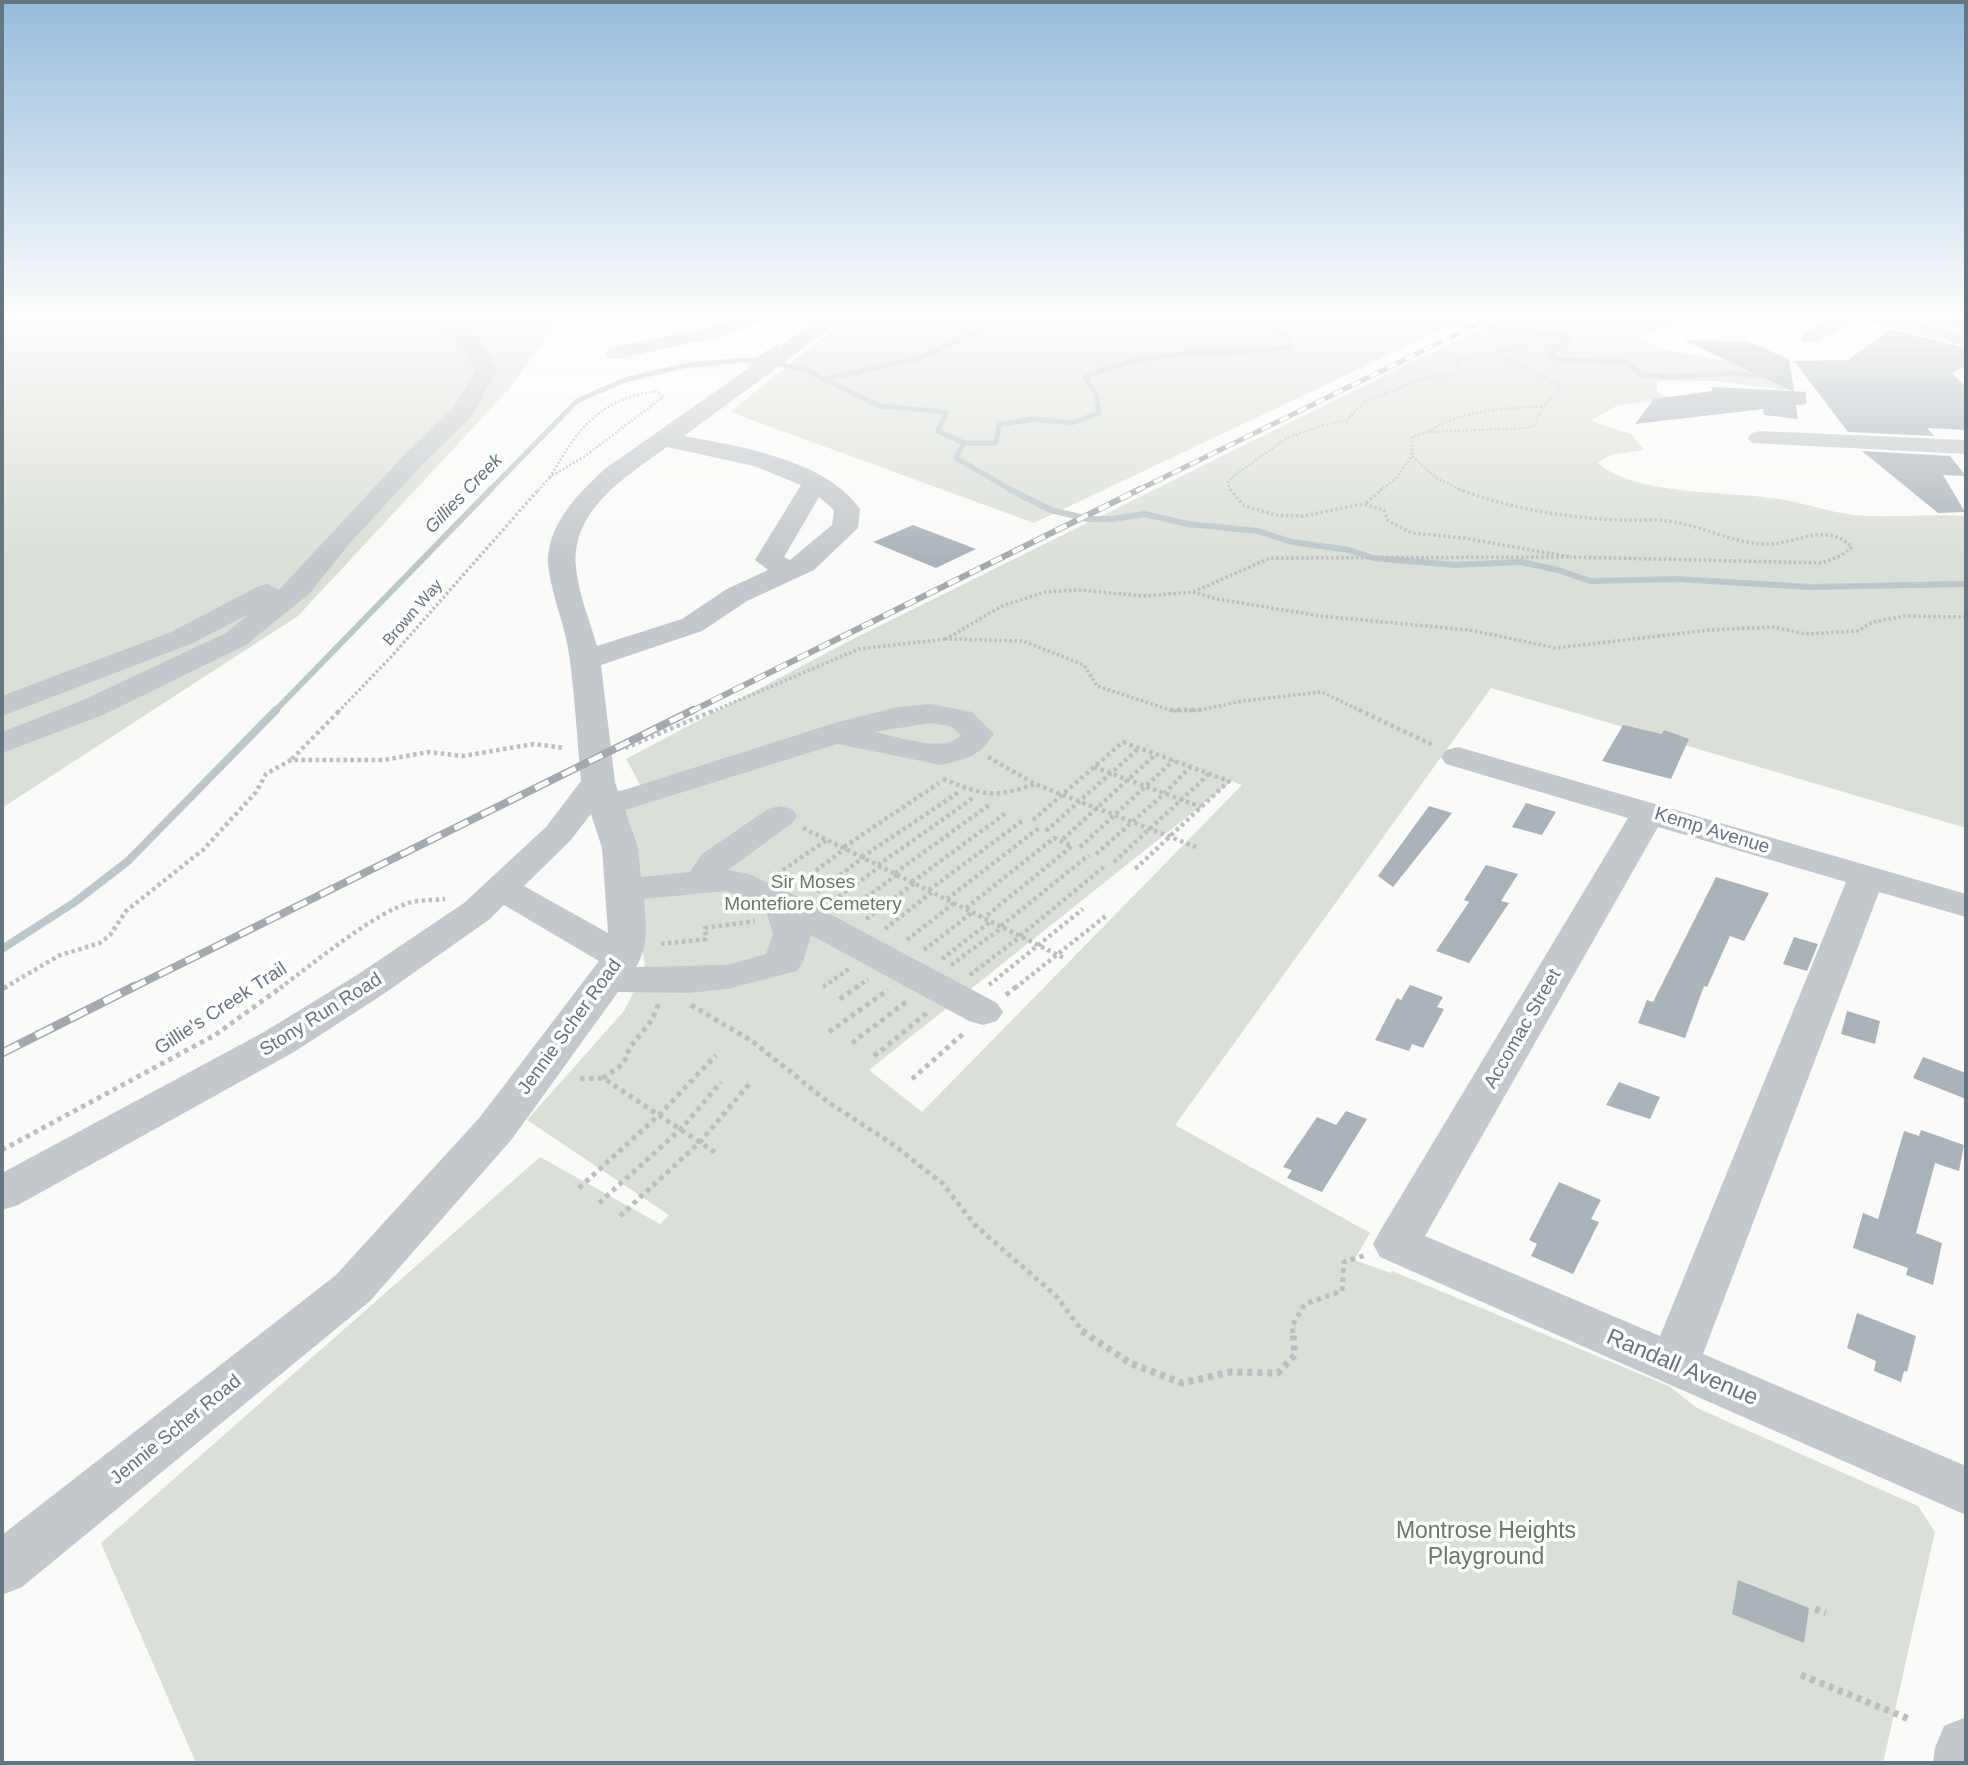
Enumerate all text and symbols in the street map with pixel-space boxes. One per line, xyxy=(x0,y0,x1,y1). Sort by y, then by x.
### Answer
water label: Gillies Creek xyxy=(421,450,507,538)
street label: Brown Way xyxy=(379,576,447,650)
street label: Kemp Avenue xyxy=(1652,803,1772,859)
park label: Sir Moses Montefiore Cemetery xyxy=(724,872,902,916)
street label: Jennie Scher Road xyxy=(513,955,627,1099)
street label: Gillie's Creek Trail xyxy=(151,958,291,1060)
street label: Accomac Street xyxy=(1480,965,1566,1093)
street label: Stony Run Road xyxy=(256,968,386,1062)
street label: Randall Avenue xyxy=(1602,1324,1762,1412)
street label: Jennie Scher Road xyxy=(106,1370,246,1490)
park label: Montrose Heights Playground xyxy=(1396,1518,1576,1572)

